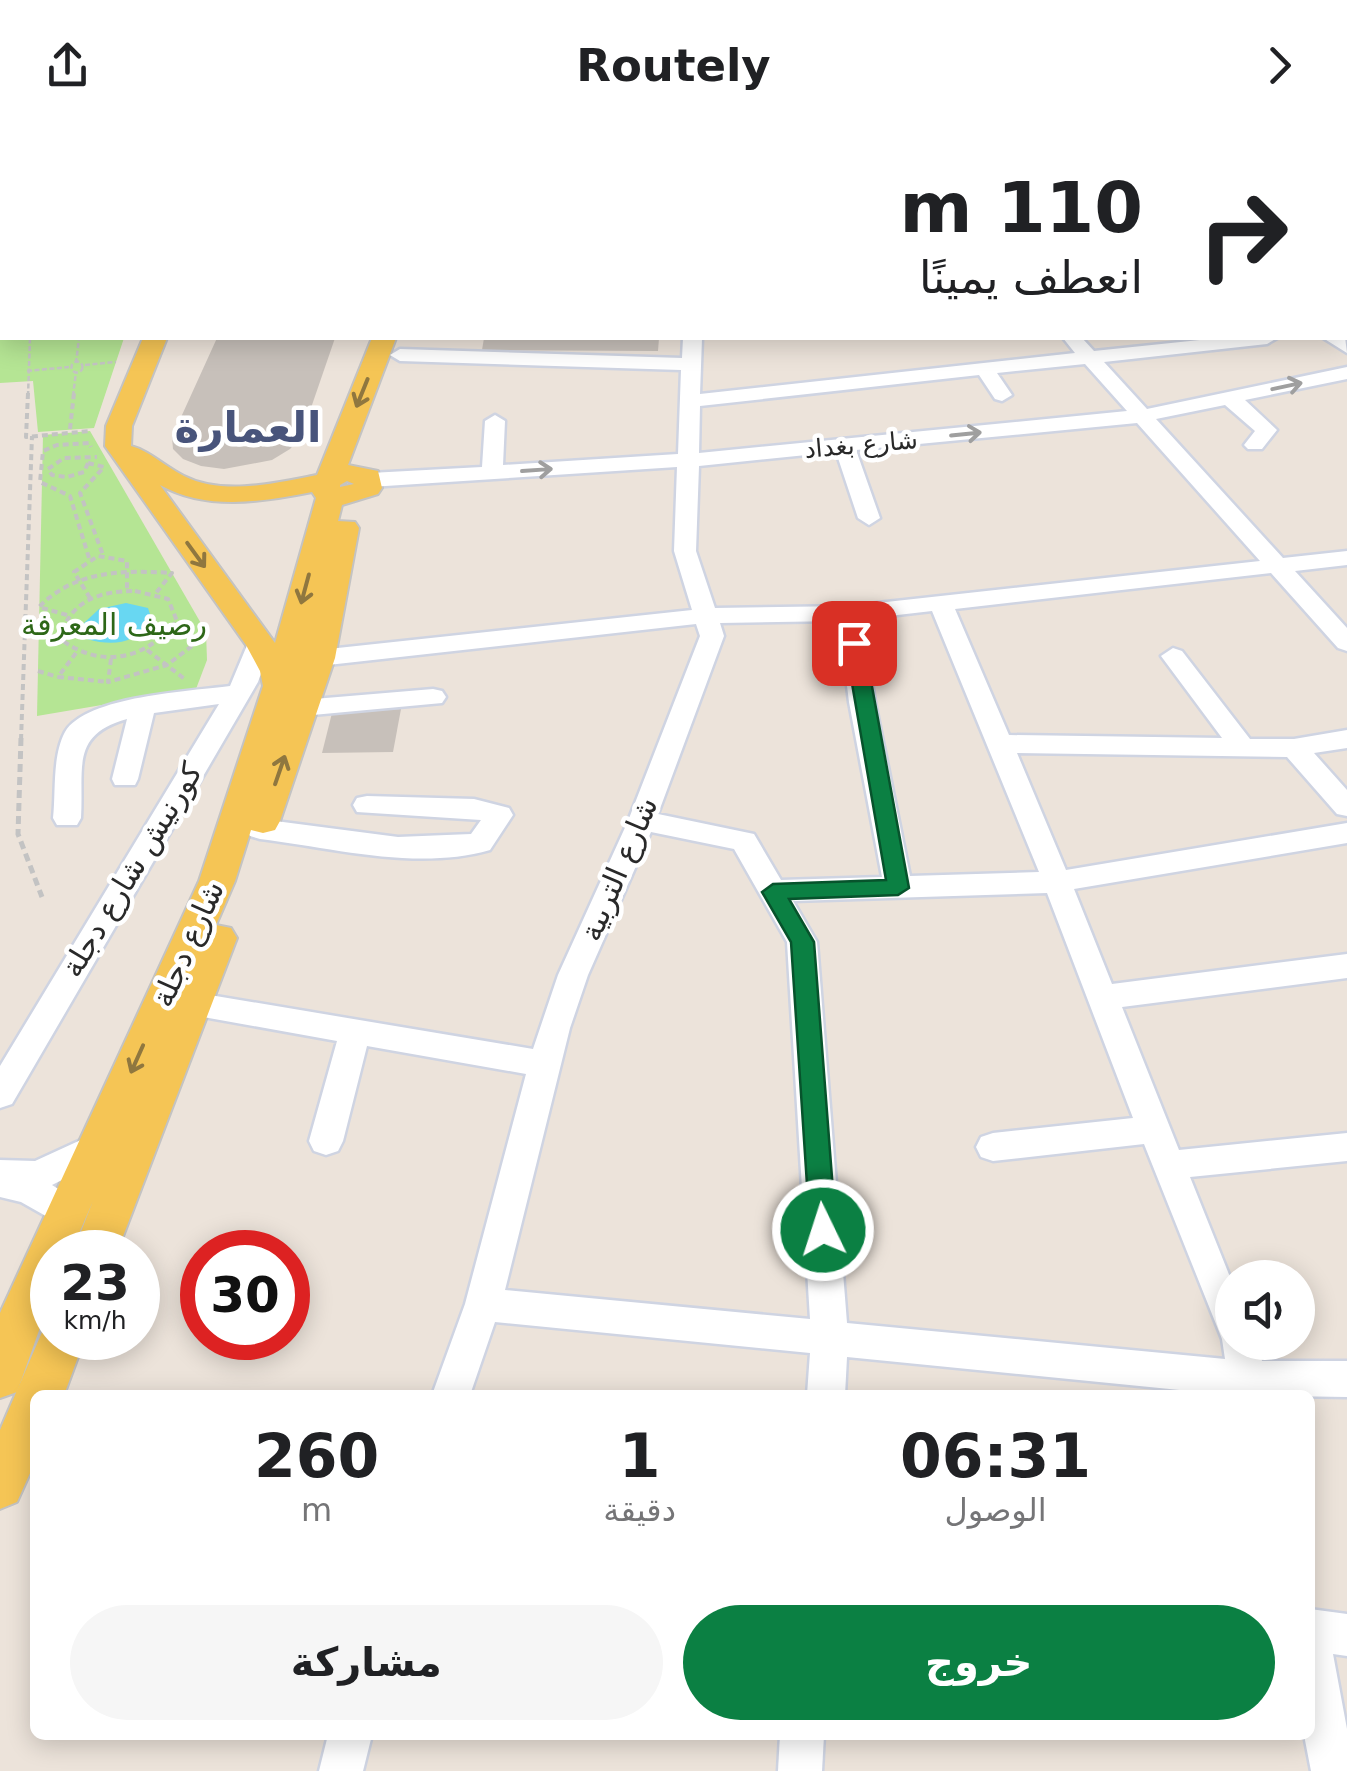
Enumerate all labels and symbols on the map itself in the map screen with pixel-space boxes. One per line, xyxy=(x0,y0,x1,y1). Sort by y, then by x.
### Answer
one-way arrow xyxy=(1270,375,1302,394)
one-way arrow xyxy=(352,377,370,407)
district label: العمارة xyxy=(175,403,321,452)
one-way arrow xyxy=(949,424,981,443)
street label: شارع بغداد xyxy=(803,425,919,464)
one-way arrow xyxy=(521,460,553,479)
one-way arrow xyxy=(185,541,206,568)
one-way arrow xyxy=(294,573,313,604)
pin xyxy=(812,601,897,686)
park label: رصيف المعرفة xyxy=(21,607,207,642)
one-way arrow xyxy=(273,754,291,786)
street label: كورنيش شارع دجلة xyxy=(54,756,210,984)
street label: شارع التربية xyxy=(573,792,664,946)
street label: شارع دجلة xyxy=(144,875,232,1013)
one-way arrow xyxy=(126,1043,145,1073)
position arrow xyxy=(771,1178,875,1282)
speed limit sign: 30 xyxy=(180,1230,310,1360)

